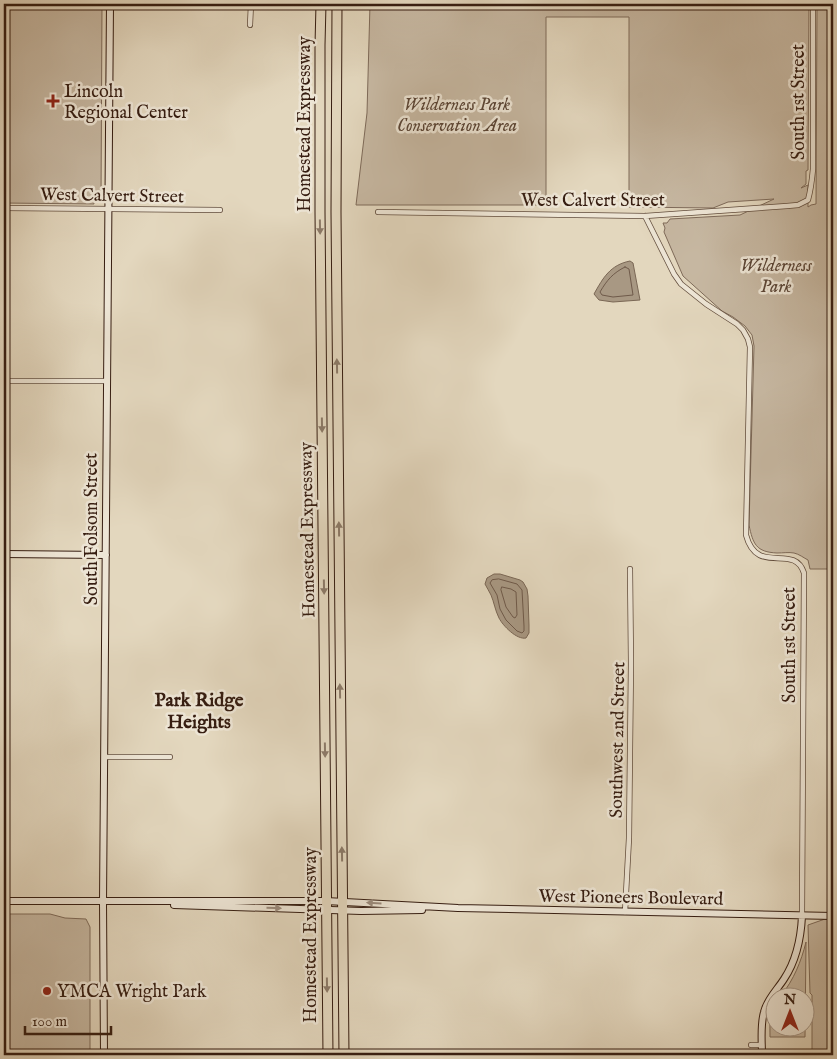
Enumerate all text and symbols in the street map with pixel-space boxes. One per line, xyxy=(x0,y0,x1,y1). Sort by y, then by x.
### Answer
street label: Homestead Expressway xyxy=(294,36,317,212)
street label: South 1st Street xyxy=(788,44,811,160)
place label: Lincoln Regional Center xyxy=(64,81,188,125)
marker: Lincoln Regional Center xyxy=(46,94,60,108)
park label: Wilderness Park Conservation Area xyxy=(397,94,517,138)
street label: West Calvert Street xyxy=(40,184,184,209)
street label: West Calvert Street xyxy=(521,190,665,213)
one-way arrow xyxy=(316,220,324,236)
park label: Wilderness Park xyxy=(740,255,813,299)
one-way arrow xyxy=(333,358,341,374)
one-way arrow xyxy=(318,417,326,433)
street label: Homestead Expressway xyxy=(295,442,322,618)
street label: South Folsom Street xyxy=(81,453,104,605)
one-way arrow xyxy=(335,520,343,536)
one-way arrow xyxy=(320,580,328,596)
street label: South 1st Street xyxy=(779,587,802,703)
street label: Southwest 2nd Street xyxy=(606,662,631,818)
one-way arrow xyxy=(336,683,344,699)
district label: Park Ridge Heights xyxy=(155,689,244,735)
one-way arrow xyxy=(321,742,329,758)
one-way arrow xyxy=(338,845,346,861)
street label: Homestead Expressway xyxy=(300,847,323,1023)
street label: West Pioneers Boulevard xyxy=(538,885,724,912)
one-way arrow xyxy=(366,899,382,907)
one-way arrow xyxy=(266,904,282,912)
one-way arrow xyxy=(323,977,331,993)
place label: YMCA Wright Park xyxy=(57,981,207,1004)
marker: YMCA Wright Park xyxy=(41,985,53,997)
north arrow xyxy=(764,986,814,1036)
text: N xyxy=(783,991,796,1009)
scale bar xyxy=(25,1004,111,1036)
text: 100 m xyxy=(32,1012,68,1031)

